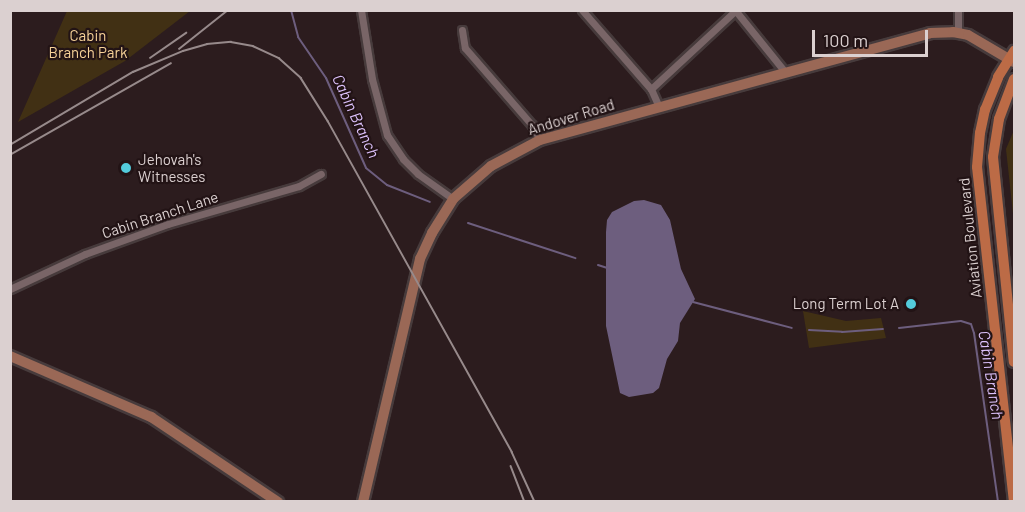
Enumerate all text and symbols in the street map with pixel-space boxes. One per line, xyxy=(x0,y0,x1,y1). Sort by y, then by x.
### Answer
scale bar xyxy=(815,18,930,56)
park label: Cabin Branch Park xyxy=(49,26,127,61)
text: 100 m xyxy=(823,29,868,51)
water label: Cabin Branch xyxy=(328,71,384,161)
street label: Andover Road xyxy=(526,95,616,139)
place label: Jehovah's Witnesses xyxy=(138,150,206,185)
marker: Jehovah's Witnesses xyxy=(119,161,133,175)
street label: Aviation Boulevard xyxy=(955,177,985,299)
street label: Cabin Branch Lane xyxy=(100,188,220,242)
place label: Long Term Lot A xyxy=(793,295,899,313)
marker: Long Term Lot A xyxy=(904,297,918,311)
water label: Cabin Branch xyxy=(974,329,1008,421)

